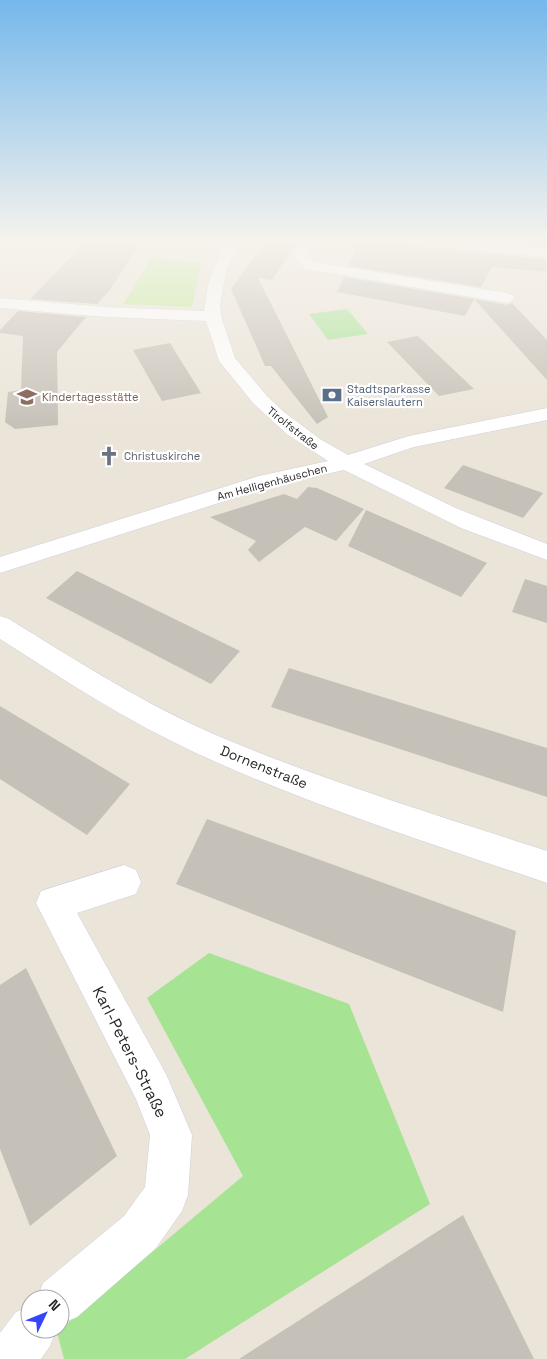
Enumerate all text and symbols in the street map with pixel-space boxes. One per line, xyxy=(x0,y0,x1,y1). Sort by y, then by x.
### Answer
place label: Stadtsparkasse Kaiserslautern xyxy=(347,382,431,409)
bank icon: Stadtsparkasse Kaiserslautern xyxy=(321,384,343,406)
school or university icon: Kindertagesstätte xyxy=(16,386,38,408)
place label: Kindertagesstätte xyxy=(42,390,139,404)
street label: Tirolfstraße xyxy=(264,403,322,453)
church icon: Christuskirche xyxy=(98,445,120,467)
place label: Christuskirche xyxy=(124,449,200,463)
street label: Am Heiligenhäuschen xyxy=(215,461,329,503)
street label: Dornenstraße xyxy=(218,741,310,793)
street label: Karl-Peters-Straße xyxy=(88,983,172,1121)
north arrow xyxy=(20,1289,70,1339)
text: N xyxy=(45,1296,64,1315)

